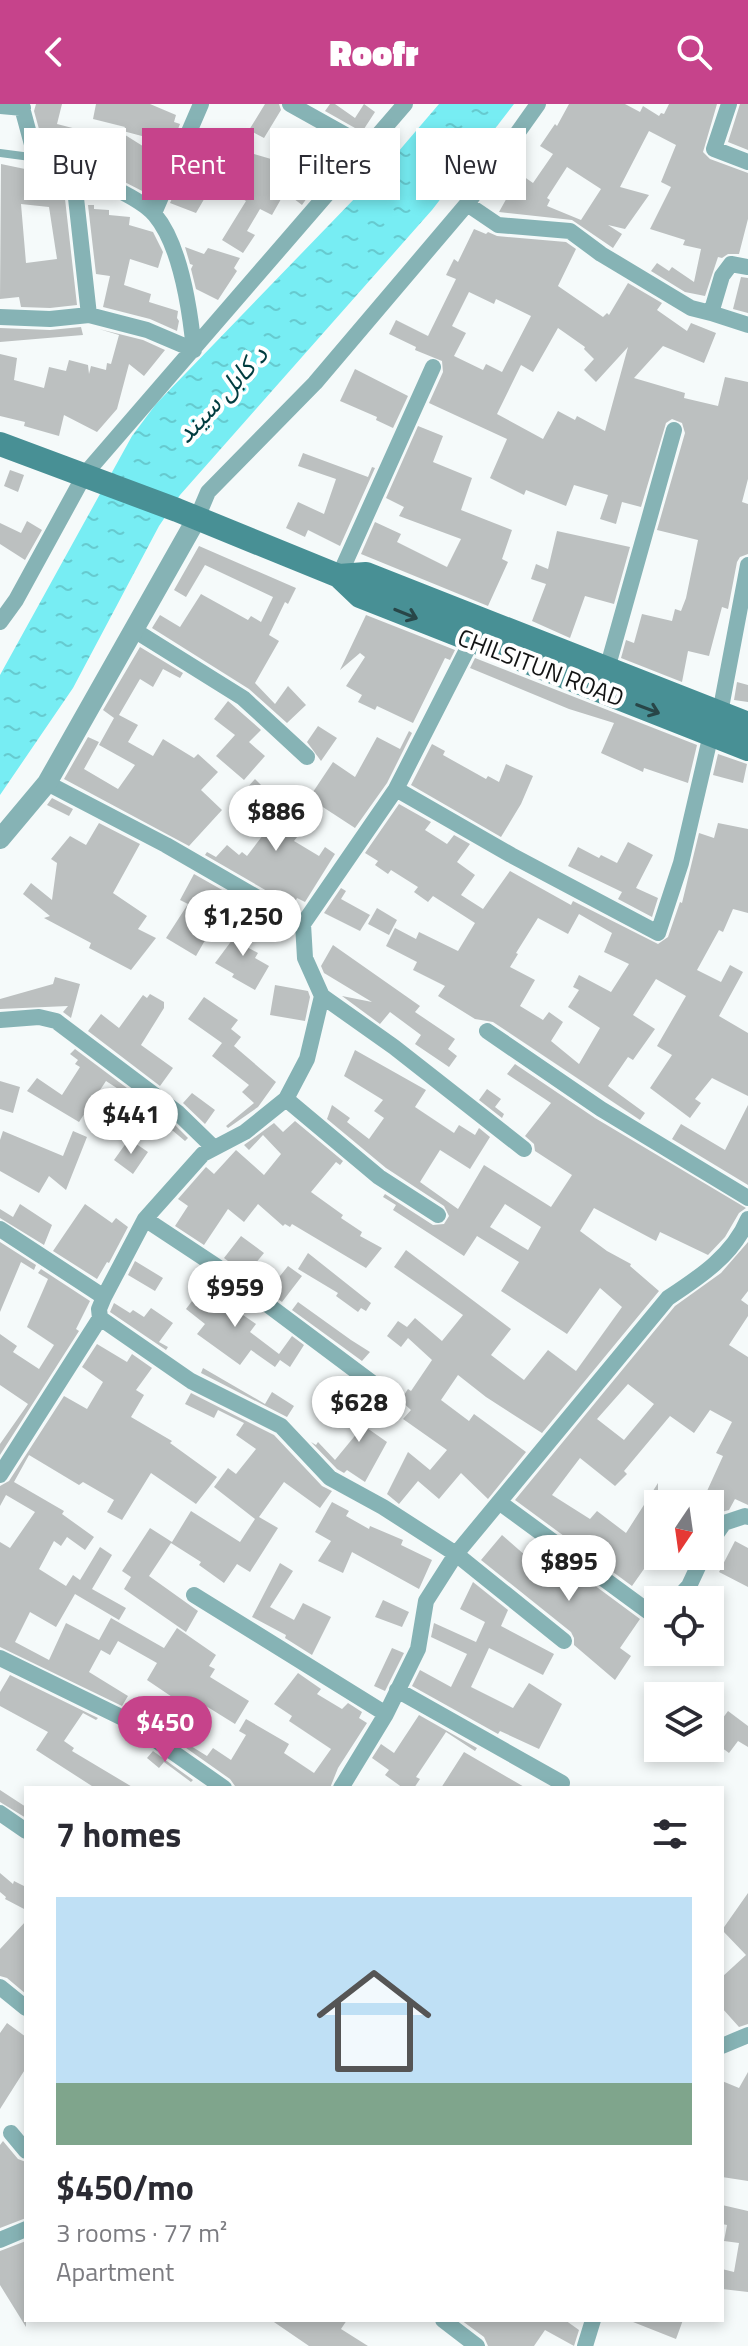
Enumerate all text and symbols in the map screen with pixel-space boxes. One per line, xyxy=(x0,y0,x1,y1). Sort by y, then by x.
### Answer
text: Roofr xyxy=(330,25,418,80)
icon: back xyxy=(32,30,76,74)
icon: search xyxy=(672,30,716,74)
chip: Buy xyxy=(24,128,126,200)
chip: Rent xyxy=(142,128,254,200)
chip: Filters xyxy=(270,128,400,200)
chip: New xyxy=(416,128,526,200)
water label: د کابل سيند xyxy=(165,336,277,452)
one-way arrow xyxy=(393,608,418,622)
street label: CHILSITUN ROAD xyxy=(453,619,629,715)
one-way arrow xyxy=(635,703,660,717)
pin: $886 xyxy=(229,785,323,853)
text: $886 xyxy=(247,791,305,830)
pin: $1,250 xyxy=(178,890,308,958)
text: $1,250 xyxy=(203,896,283,935)
pin: $441 xyxy=(84,1088,178,1156)
text: $441 xyxy=(102,1094,160,1133)
pin: $959 xyxy=(188,1261,282,1329)
text: $959 xyxy=(206,1267,264,1306)
pin: $628 xyxy=(312,1376,406,1444)
text: $628 xyxy=(330,1382,388,1421)
north arrow xyxy=(644,1490,724,1570)
map controls xyxy=(644,1490,724,1762)
pin: $895 xyxy=(522,1535,616,1603)
text: $895 xyxy=(540,1541,598,1580)
button: locate xyxy=(644,1586,724,1666)
button: layers xyxy=(644,1682,724,1762)
pin: $450 xyxy=(118,1696,212,1764)
text: $450 xyxy=(136,1702,194,1741)
text: 7 homes xyxy=(56,1808,181,1860)
icon: filters xyxy=(648,1812,692,1856)
icon: home xyxy=(302,1949,446,2093)
text: $450/mo xyxy=(56,2161,194,2213)
text: 3 rooms · 77 m² xyxy=(56,2213,227,2252)
text: Apartment xyxy=(56,2252,174,2291)

